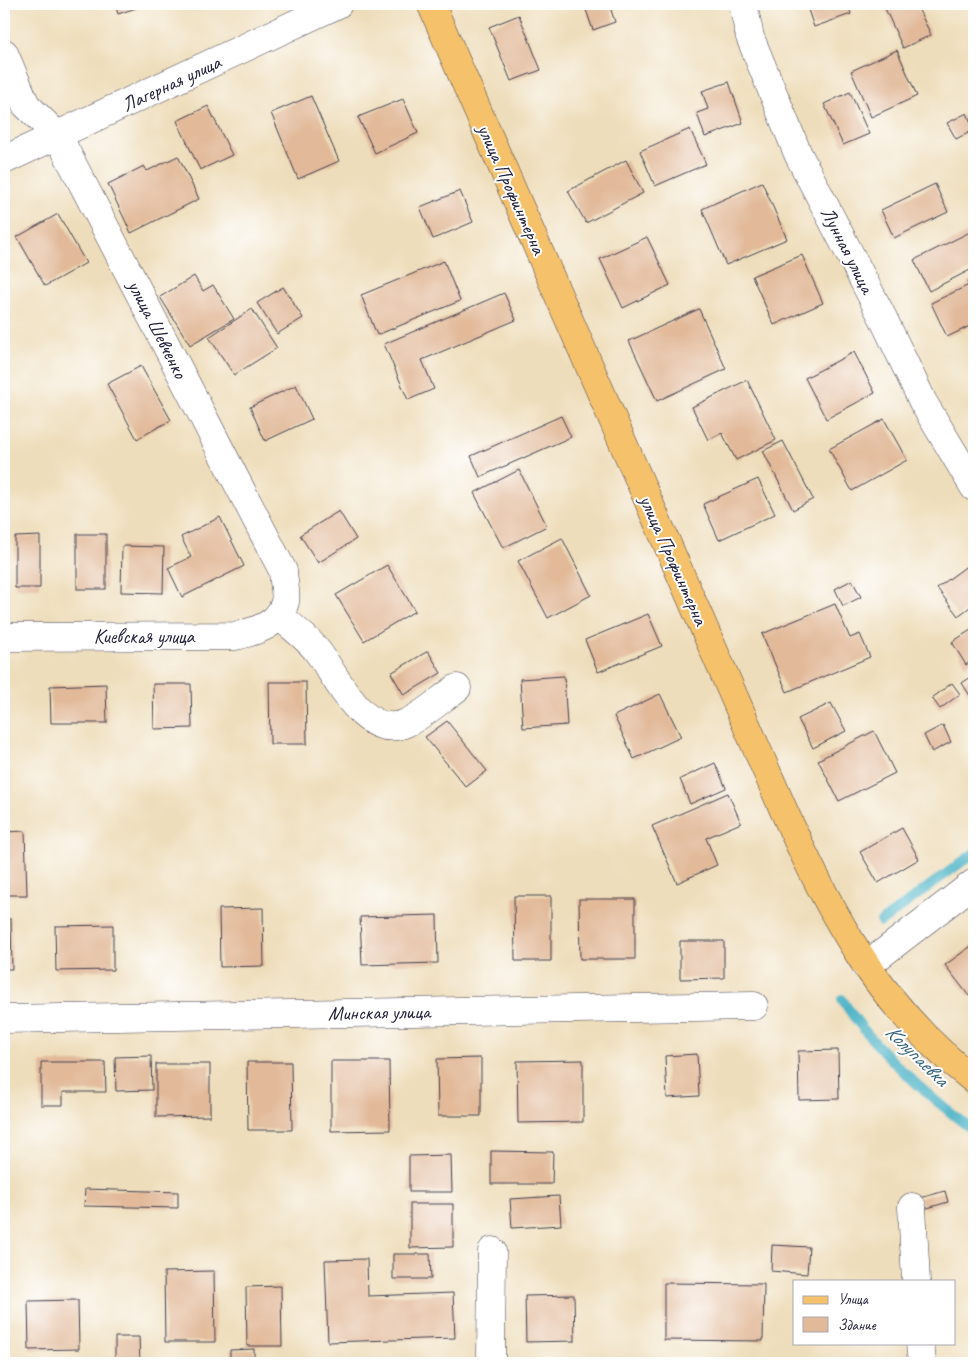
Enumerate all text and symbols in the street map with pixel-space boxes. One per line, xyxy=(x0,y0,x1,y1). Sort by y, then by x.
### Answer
street label: Лагерная улица xyxy=(118,49,226,117)
street label: улица Профинтерна xyxy=(471,119,552,259)
street label: Лунная улица xyxy=(815,203,881,299)
street label: улица Шевченко xyxy=(122,275,193,383)
street label: улица Профинтерна xyxy=(633,490,714,630)
street label: Киевская улица xyxy=(94,624,196,649)
street label: Минская улица xyxy=(328,999,432,1026)
water label: Колупаевка xyxy=(880,1019,956,1093)
legend xyxy=(793,1280,956,1344)
text: Улица xyxy=(838,1290,869,1309)
text: Здание xyxy=(838,1316,877,1335)

